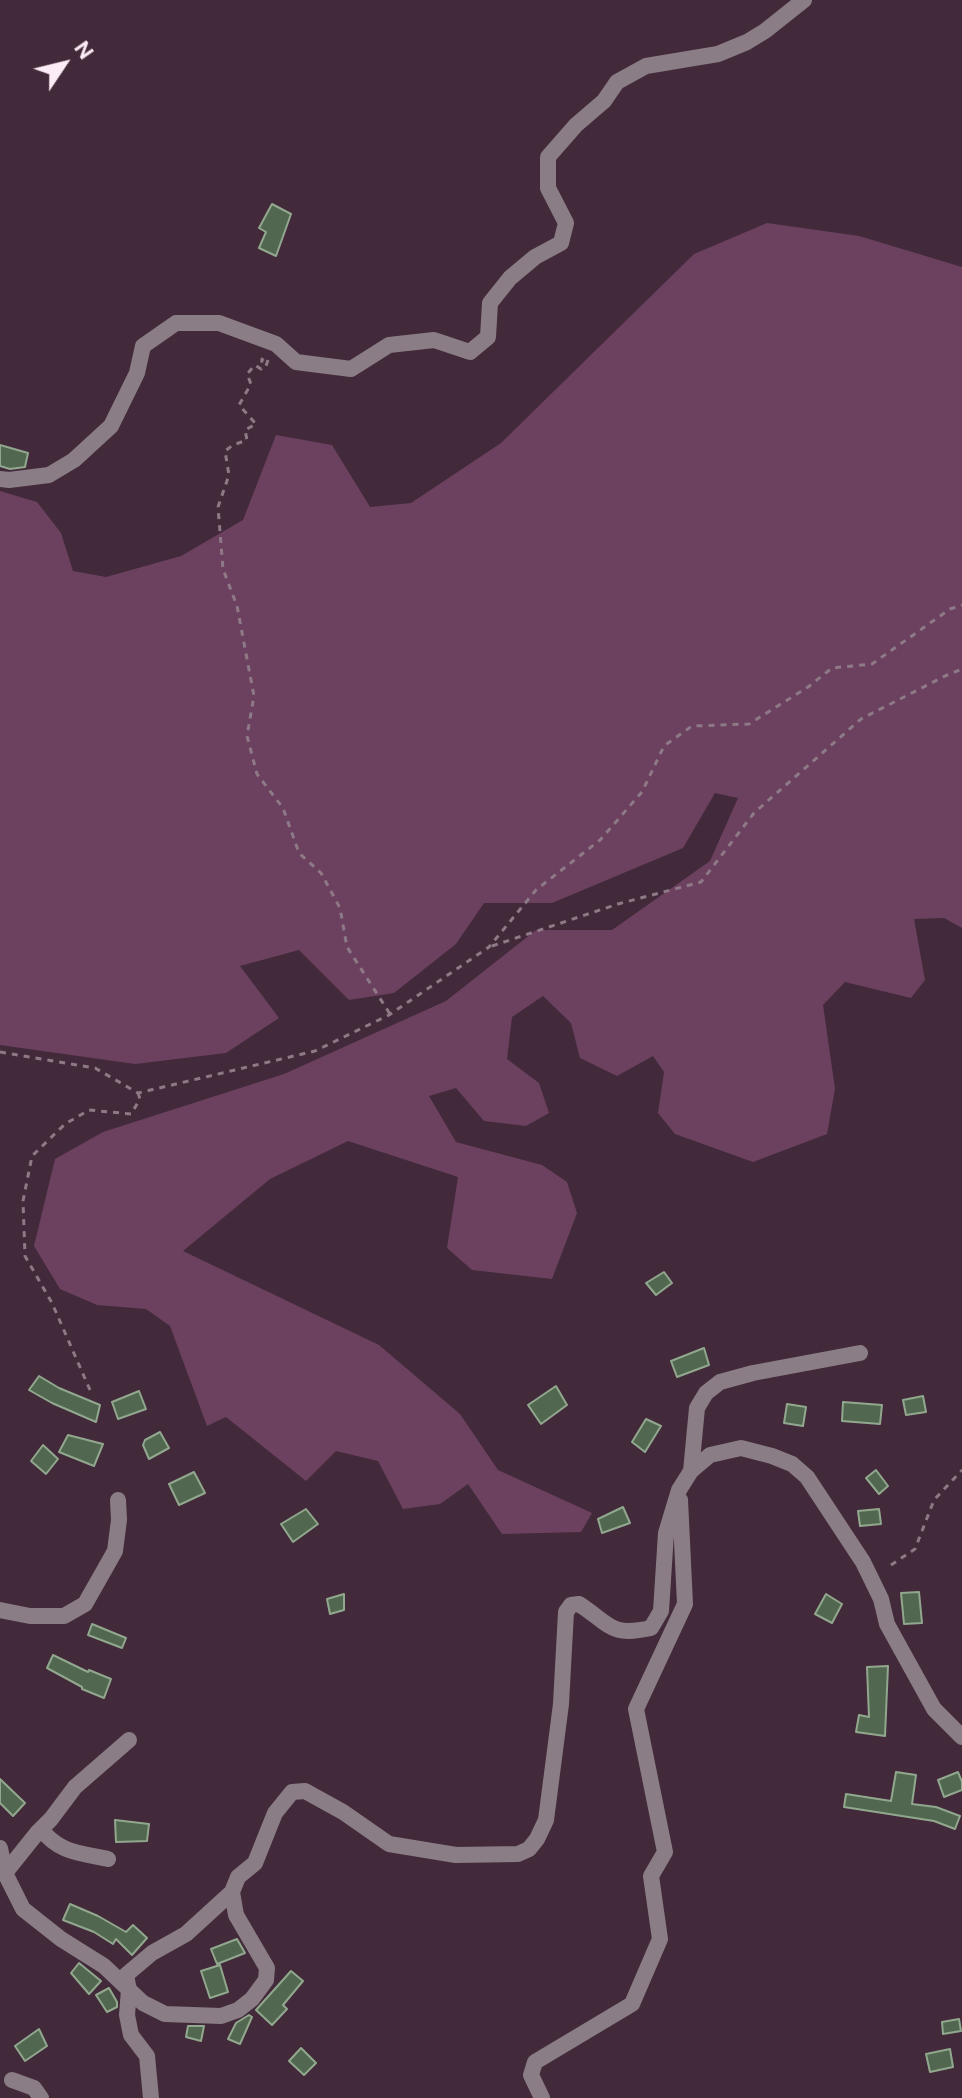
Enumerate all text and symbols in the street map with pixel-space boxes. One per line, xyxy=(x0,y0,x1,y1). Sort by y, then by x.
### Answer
north arrow xyxy=(24,24,104,104)
text: N xyxy=(68,35,101,65)

